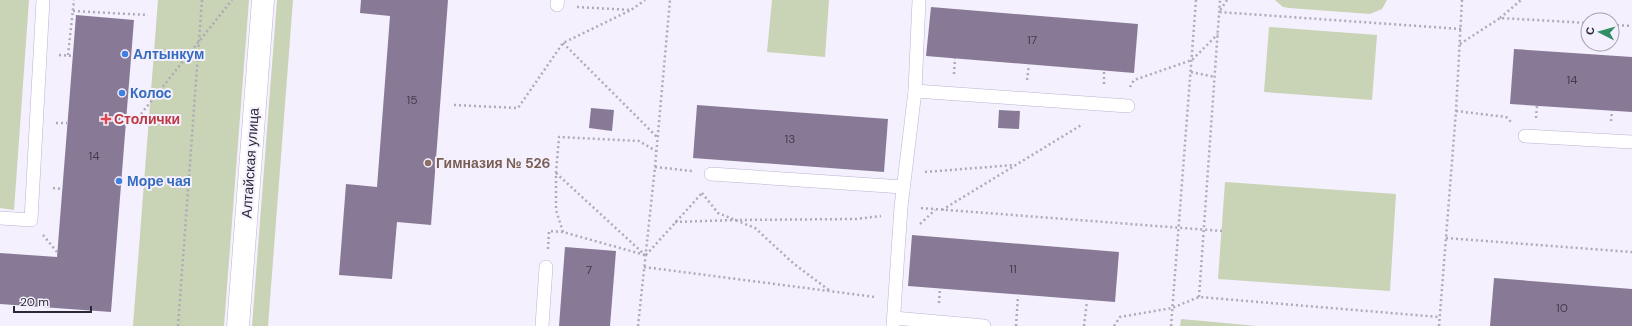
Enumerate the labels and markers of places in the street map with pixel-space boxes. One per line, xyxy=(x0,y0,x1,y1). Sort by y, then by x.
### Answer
place label: Алтынкум xyxy=(133,45,204,63)
marker: Алтынкум xyxy=(120,49,130,59)
place label: Колос xyxy=(130,84,172,102)
marker: Колос xyxy=(117,88,127,98)
place label: Столички xyxy=(114,110,180,128)
marker: Столички xyxy=(101,114,111,124)
place label: Гимназия № 526 xyxy=(436,154,551,172)
marker: Гимназия № 526 xyxy=(423,158,433,168)
place label: Море чая xyxy=(127,172,191,190)
marker: Море чая xyxy=(114,176,124,186)

